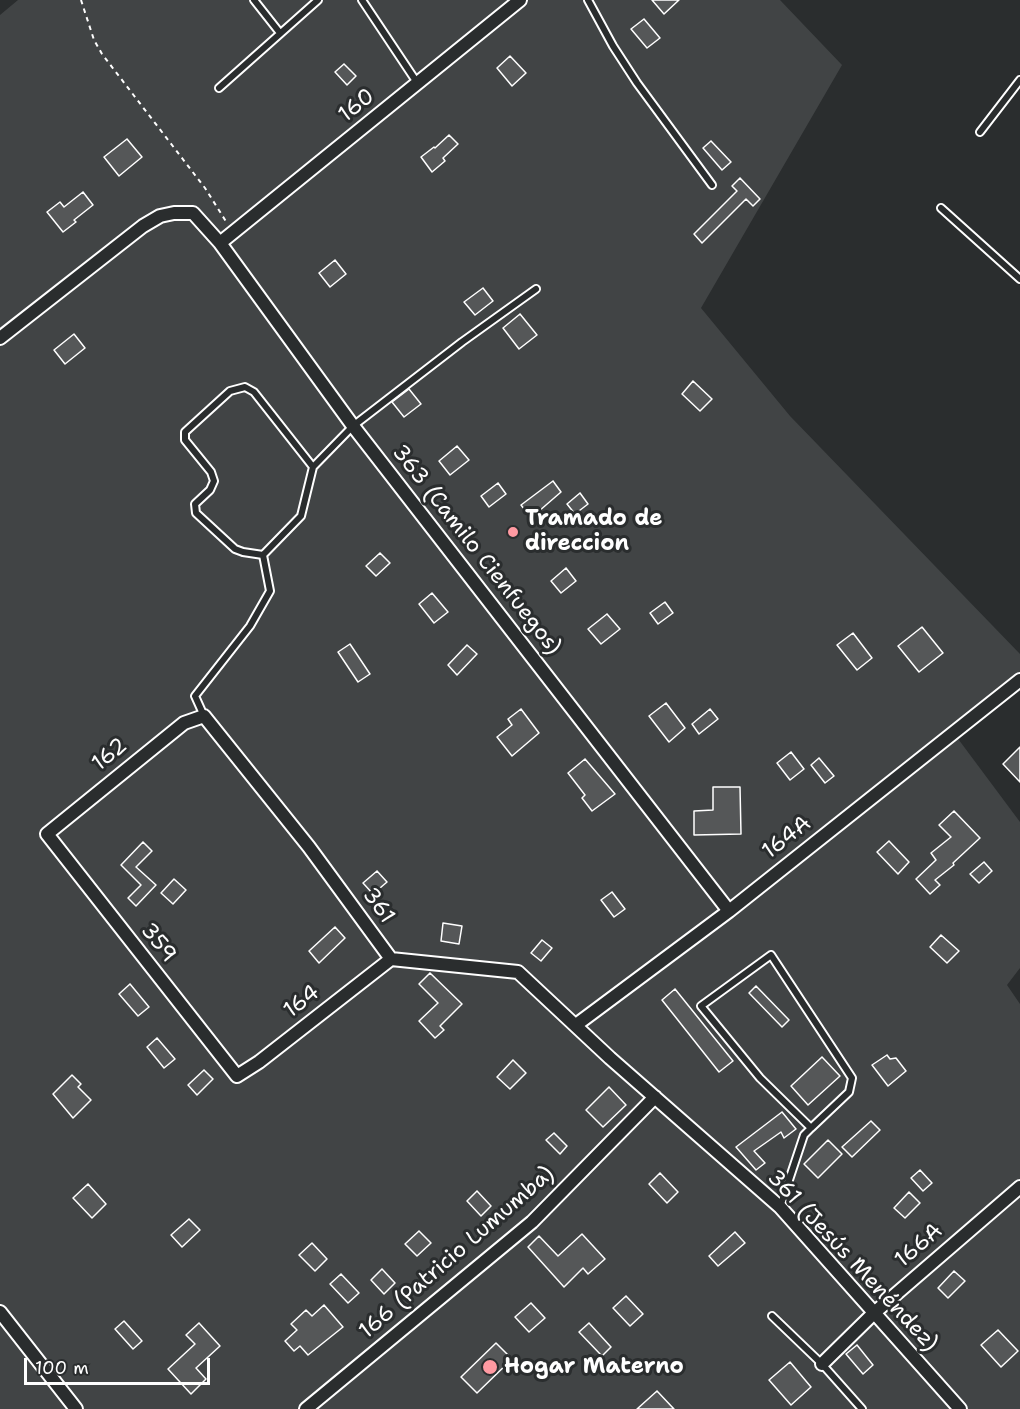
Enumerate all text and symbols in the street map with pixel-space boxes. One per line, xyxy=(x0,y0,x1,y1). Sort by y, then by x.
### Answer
street label: 160 xyxy=(334,84,380,128)
street label: 363 (Camilo Cienfuegos) xyxy=(386,440,566,660)
place label: Tramado de direccion xyxy=(525,506,662,558)
marker: Tramado de direccion xyxy=(506,525,520,539)
street label: 162 xyxy=(87,733,133,777)
street label: 164A xyxy=(757,811,817,865)
street label: 361 xyxy=(356,883,400,929)
street label: 359 xyxy=(134,918,182,968)
street label: 164 xyxy=(279,980,325,1024)
street label: 166 (Patricio Lumumba) xyxy=(354,1161,560,1345)
street label: 361 (Jesús Menéndez) xyxy=(761,1165,943,1357)
street label: 166A xyxy=(890,1218,948,1274)
scale bar xyxy=(27,1346,213,1384)
place label: Hogar Materno xyxy=(504,1354,684,1380)
text: 100 m xyxy=(35,1356,89,1380)
marker: Hogar Materno xyxy=(481,1358,499,1376)

